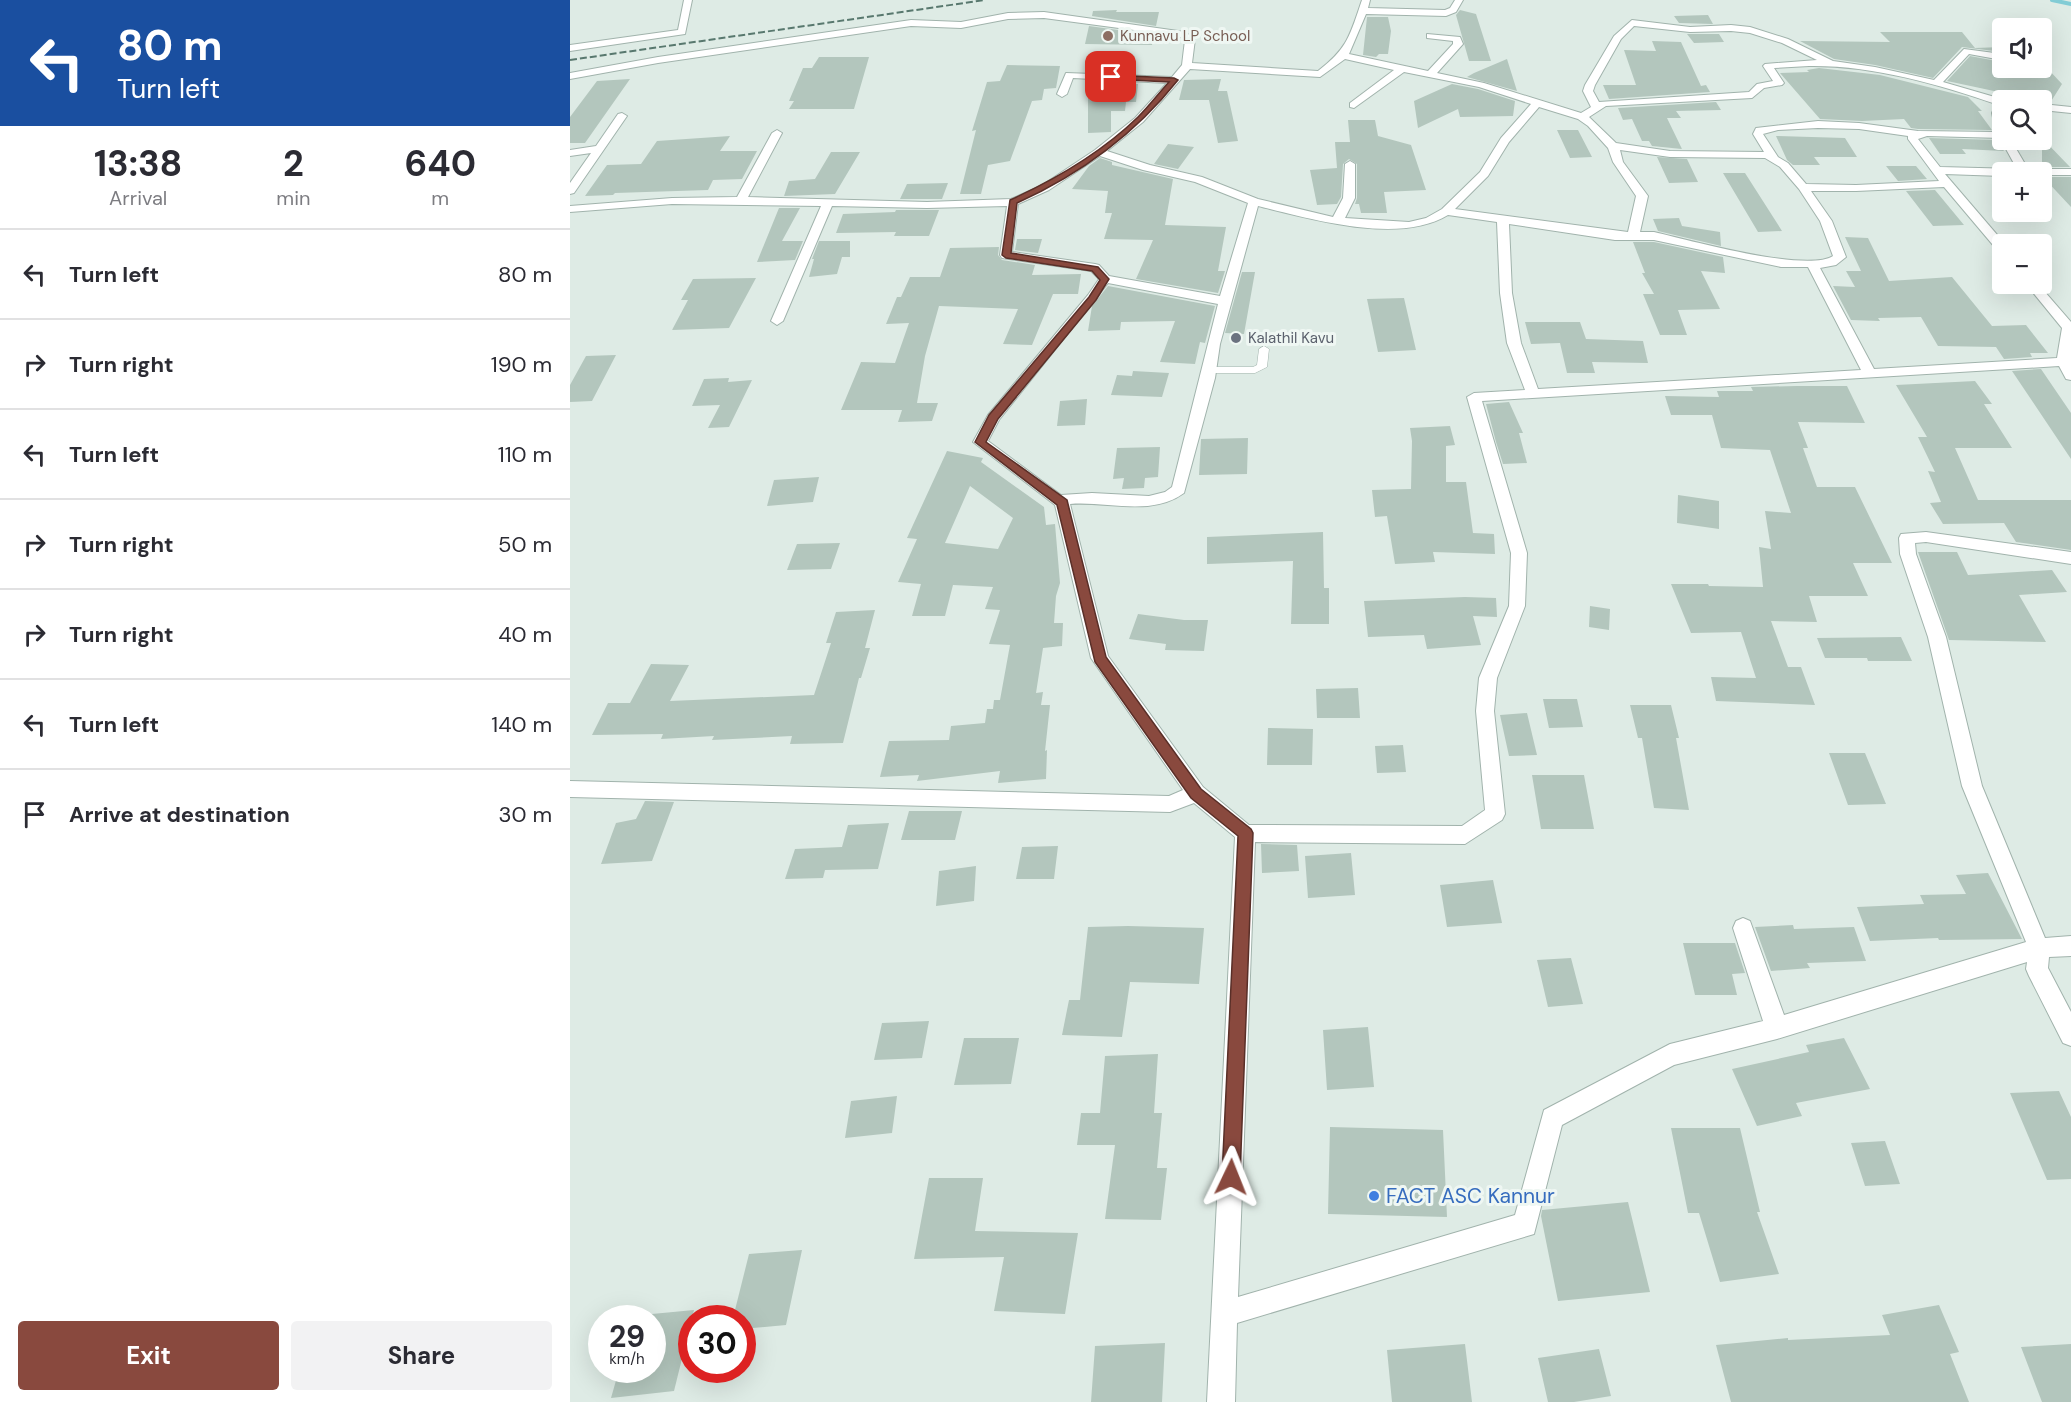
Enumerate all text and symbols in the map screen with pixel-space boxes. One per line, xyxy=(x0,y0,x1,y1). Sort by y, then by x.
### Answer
text: 80 m xyxy=(117,18,223,73)
map controls xyxy=(1992,18,2052,294)
button: sound xyxy=(1992,18,2052,78)
icon: left xyxy=(18,24,96,102)
place label: Kunnavu LP School xyxy=(1120,26,1250,46)
marker: Kunnavu LP School xyxy=(1101,29,1115,43)
pin xyxy=(1085,51,1136,102)
icon: arrive xyxy=(1094,60,1127,93)
text: Turn left xyxy=(117,71,220,106)
button: search xyxy=(1992,90,2052,150)
text: 13:38 xyxy=(94,140,182,187)
text: 2 xyxy=(283,140,304,187)
text: 640 xyxy=(404,140,476,187)
button: + xyxy=(1992,162,2052,222)
text: Arrival xyxy=(109,185,167,211)
text: min xyxy=(276,185,310,211)
text: m xyxy=(431,185,449,211)
button: − xyxy=(1992,234,2052,294)
icon: left xyxy=(18,258,51,291)
text: Turn left xyxy=(69,260,159,289)
text: 80 m xyxy=(498,260,552,289)
place label: Kalathil Kavu xyxy=(1248,328,1334,348)
marker: Kalathil Kavu xyxy=(1229,331,1243,345)
icon: right xyxy=(18,348,51,381)
text: Turn right xyxy=(69,350,174,379)
text: 190 m xyxy=(491,350,552,379)
icon: left xyxy=(18,438,51,471)
text: Turn left xyxy=(69,440,159,469)
text: 110 m xyxy=(498,440,552,469)
icon: right xyxy=(18,528,51,561)
text: Turn right xyxy=(69,530,174,559)
text: 50 m xyxy=(498,530,552,559)
icon: right xyxy=(18,618,51,651)
text: Turn right xyxy=(69,620,174,649)
text: 40 m xyxy=(498,620,552,649)
icon: left xyxy=(18,708,51,741)
text: Turn left xyxy=(69,710,159,739)
text: 140 m xyxy=(491,710,552,739)
icon: arrive xyxy=(18,798,51,831)
text: Arrive at destination xyxy=(69,800,290,829)
text: 30 m xyxy=(498,800,552,829)
position arrow xyxy=(1199,1145,1263,1209)
place label: FACT ASC Kannur xyxy=(1386,1182,1555,1210)
marker: FACT ASC Kannur xyxy=(1367,1189,1381,1203)
speed limit sign: 30 xyxy=(678,1305,756,1383)
text: 29 xyxy=(609,1317,645,1356)
button: Exit xyxy=(18,1321,279,1390)
button: Share xyxy=(291,1321,552,1390)
text: km/h xyxy=(609,1349,645,1369)

